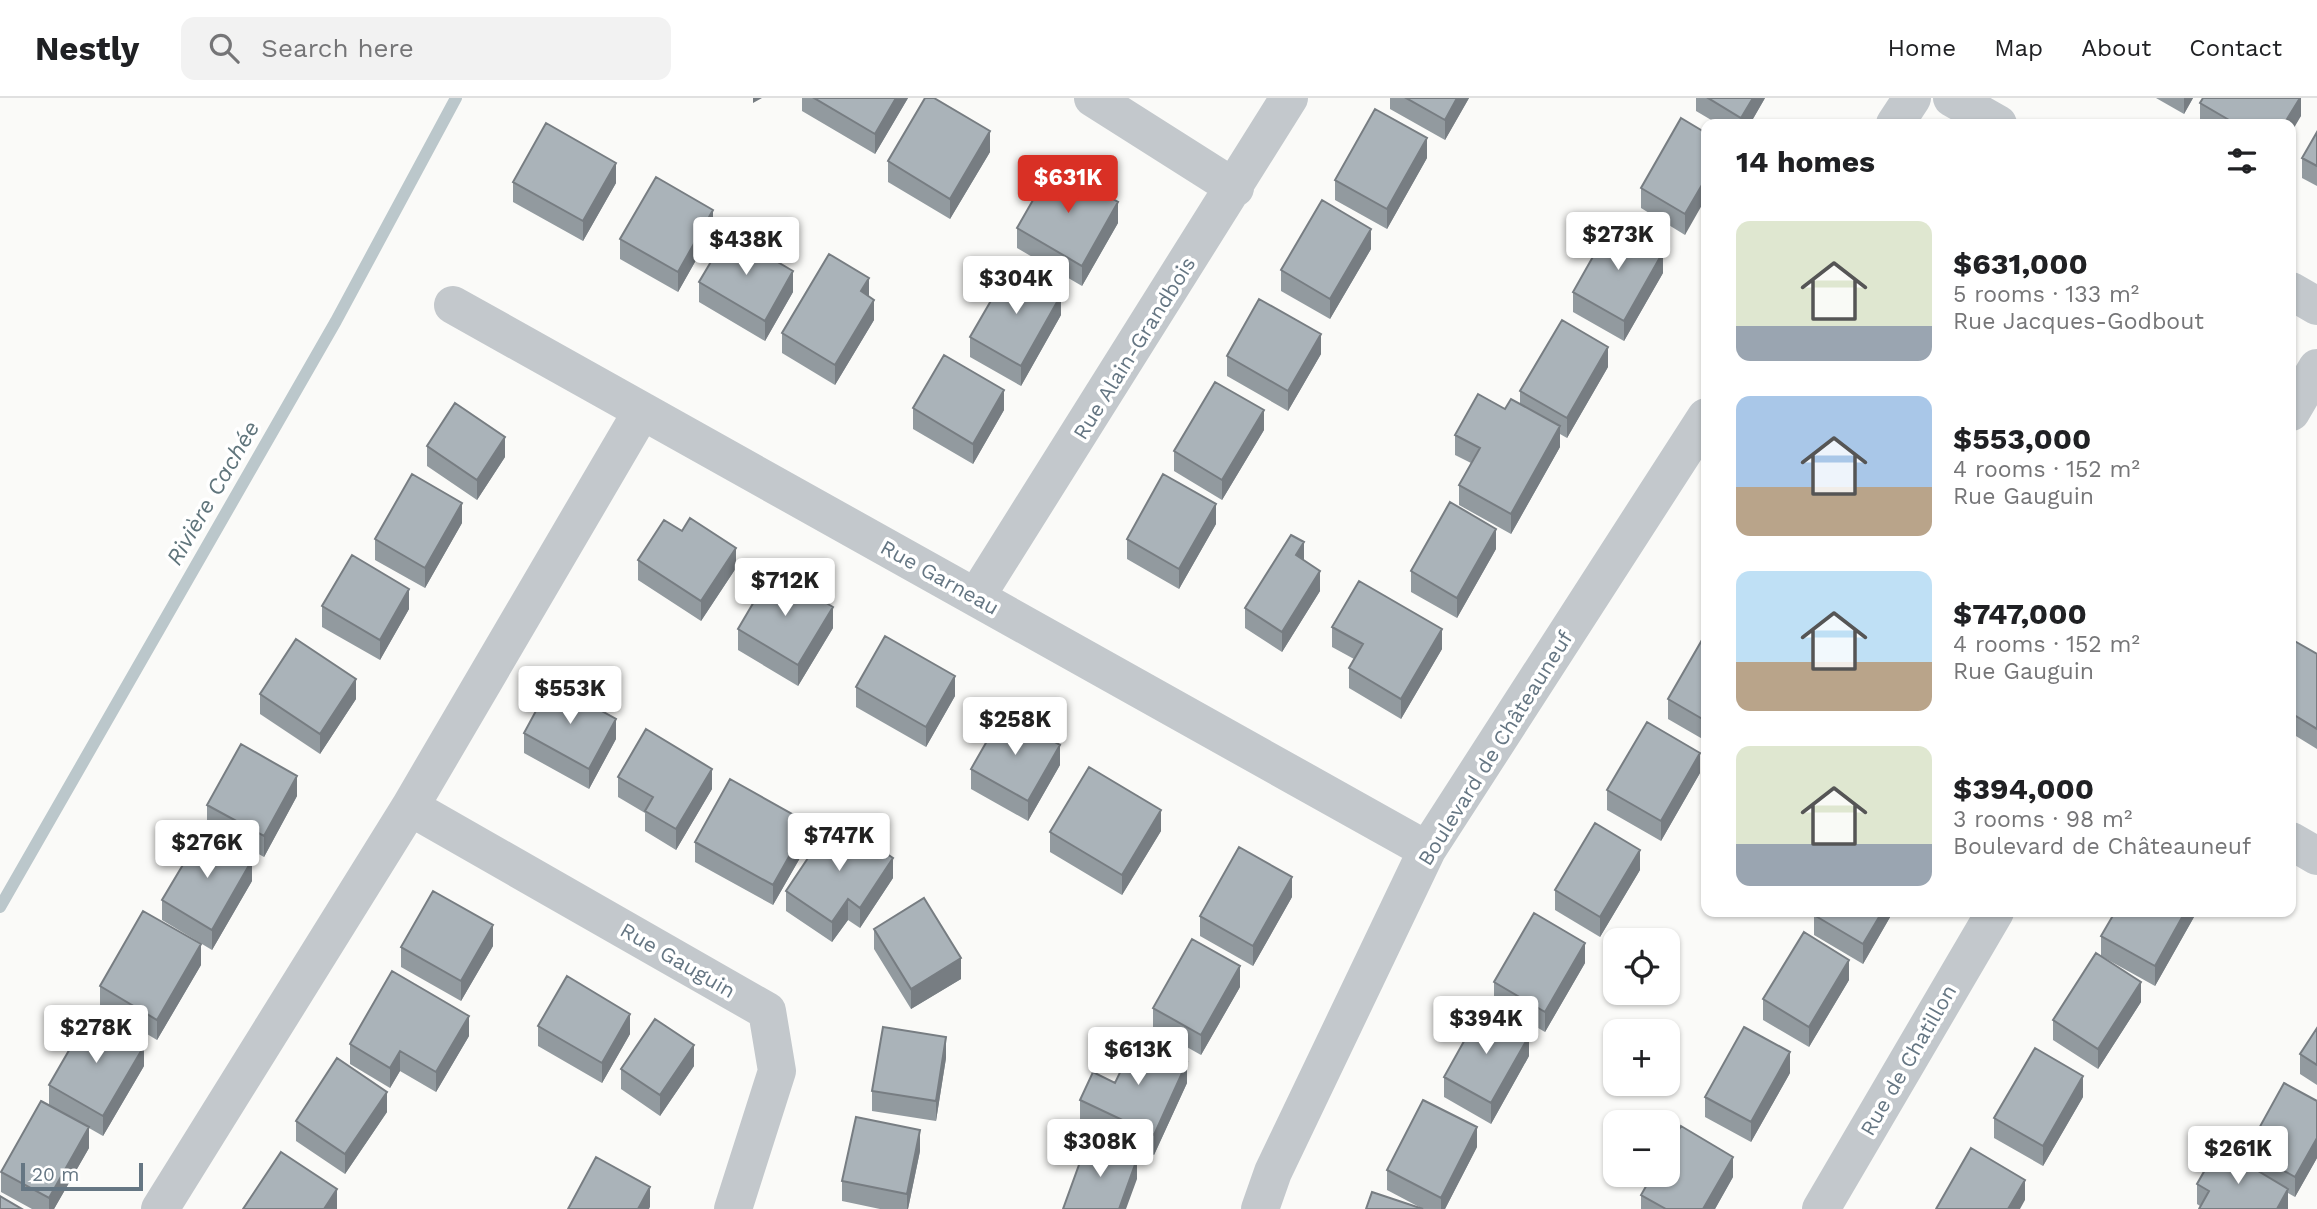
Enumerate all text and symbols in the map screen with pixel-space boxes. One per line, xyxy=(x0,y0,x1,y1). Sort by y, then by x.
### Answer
search box xyxy=(181,17,671,80)
text: Nestly xyxy=(35,29,139,68)
icon: search xyxy=(205,29,243,67)
text: Search here xyxy=(261,33,414,63)
text: Home xyxy=(1888,34,1956,62)
text: Map xyxy=(1994,34,2043,62)
text: About xyxy=(2081,34,2151,62)
text: Contact xyxy=(2189,34,2282,62)
icon: filters xyxy=(2223,142,2261,180)
text: 14 homes xyxy=(1736,144,1875,179)
pin: $631K xyxy=(1019,156,1117,215)
text: $631K xyxy=(1034,164,1102,191)
pin: $273K xyxy=(1569,212,1667,272)
pin: $438K xyxy=(697,218,795,277)
text: $273K xyxy=(1582,221,1654,248)
text: $438K xyxy=(709,226,783,253)
text: $631,000 xyxy=(1953,246,2088,281)
icon: home xyxy=(1792,249,1876,333)
street label: Rue Alain-Grandbois xyxy=(1068,252,1200,444)
pin: $304K xyxy=(967,256,1065,316)
text: $304K xyxy=(979,265,1053,292)
text: 5 rooms · 133 m² xyxy=(1953,281,2139,308)
text: Rue Jacques-Godbout xyxy=(1953,308,2204,335)
water label: Rivière Cachée xyxy=(161,416,265,570)
text: $553,000 xyxy=(1953,421,2091,456)
icon: home xyxy=(1792,424,1876,508)
text: 4 rooms · 152 m² xyxy=(1953,456,2140,483)
text: Rue Gauguin xyxy=(1953,483,2094,510)
street label: Rue Garneau xyxy=(876,534,1004,620)
pin: $712K xyxy=(736,559,834,618)
text: $712K xyxy=(751,567,819,594)
text: $747,000 xyxy=(1953,596,2087,631)
icon: home xyxy=(1792,599,1876,683)
street label: Boulevard de Châteauneuf xyxy=(1412,626,1578,870)
text: 4 rooms · 152 m² xyxy=(1953,631,2140,658)
text: Rue Gauguin xyxy=(1953,658,2094,685)
pin: $553K xyxy=(521,666,619,726)
text: $553K xyxy=(534,675,606,702)
pin: $258K xyxy=(966,698,1064,757)
text: $258K xyxy=(979,706,1051,733)
text: $394,000 xyxy=(1953,771,2094,806)
icon: home xyxy=(1792,774,1876,858)
text: 3 rooms · 98 m² xyxy=(1953,806,2132,833)
pin: $747K xyxy=(790,814,888,873)
pin: $276K xyxy=(158,820,256,880)
text: $747K xyxy=(804,822,874,849)
text: $276K xyxy=(171,829,243,856)
text: Boulevard de Châteauneuf xyxy=(1953,833,2251,860)
street label: Rue Gauguin xyxy=(616,917,740,1003)
map controls xyxy=(1603,928,1680,1187)
button: locate xyxy=(1603,928,1680,1005)
street label: Rue de Chatillon xyxy=(1855,980,1961,1140)
pin: $394K xyxy=(1437,996,1535,1056)
text: $394K xyxy=(1449,1005,1523,1032)
pin: $278K xyxy=(47,1006,145,1065)
text: $278K xyxy=(60,1014,132,1041)
button: + xyxy=(1603,1019,1680,1096)
pin: $613K xyxy=(1089,1028,1187,1087)
text: $613K xyxy=(1104,1036,1172,1063)
button: − xyxy=(1603,1110,1680,1187)
pin: $308K xyxy=(1051,1119,1149,1179)
pin: $261K xyxy=(2189,1126,2287,1186)
text: $308K xyxy=(1063,1128,1137,1155)
text: $261K xyxy=(2204,1135,2272,1162)
scale bar xyxy=(21,1160,144,1192)
text: 20 m xyxy=(32,1163,79,1186)

